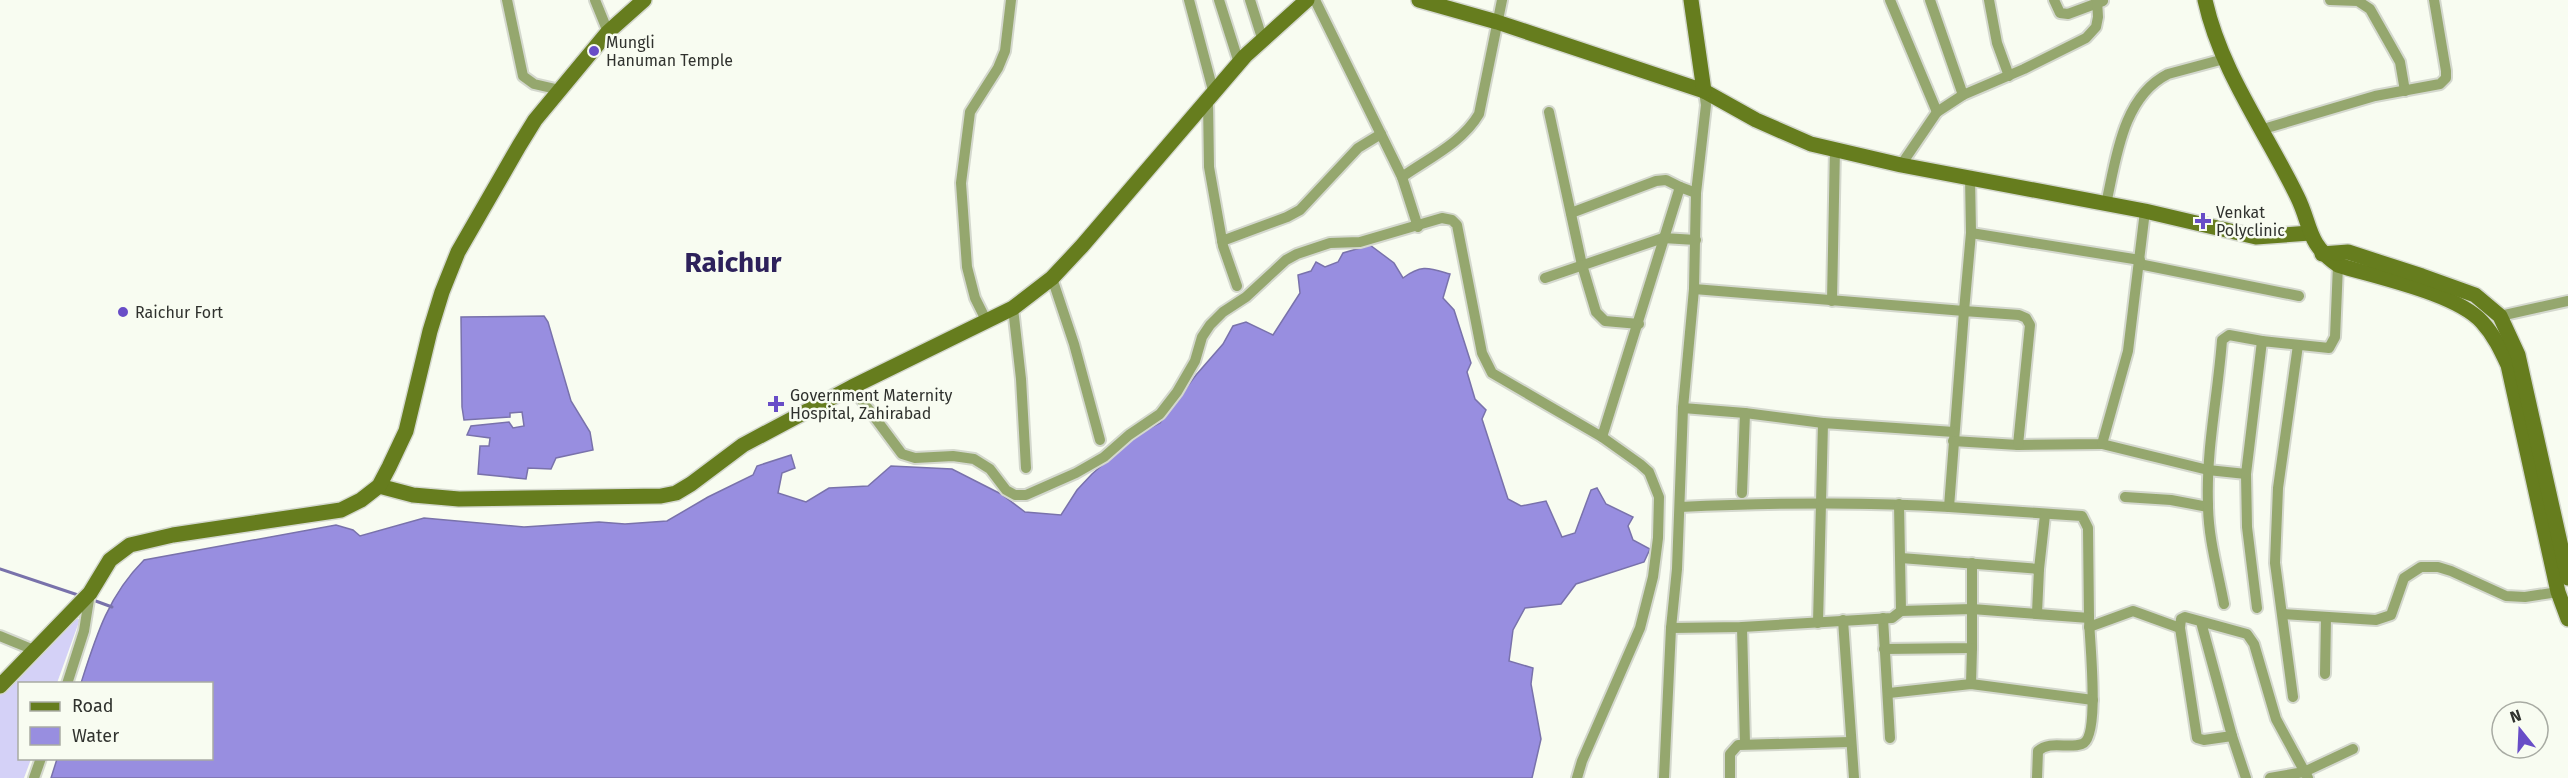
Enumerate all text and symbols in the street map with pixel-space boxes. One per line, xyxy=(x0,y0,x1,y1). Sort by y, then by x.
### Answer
place label: Mungli Hanuman Temple xyxy=(606,33,733,70)
marker: Mungli Hanuman Temple xyxy=(587,44,601,58)
place label: Venkat Polyclinic xyxy=(2216,203,2285,240)
marker: Venkat Polyclinic xyxy=(2194,212,2212,230)
district label: Raichur xyxy=(684,246,782,279)
place label: Raichur Fort xyxy=(135,303,223,322)
marker: Raichur Fort xyxy=(116,305,130,319)
place label: Government Maternity Hospital, Zahirabad xyxy=(790,386,952,423)
marker: Government Maternity Hospital, Zahirabad xyxy=(767,395,785,413)
legend xyxy=(18,682,213,760)
text: Road xyxy=(72,695,114,717)
north arrow xyxy=(2490,700,2550,760)
text: N xyxy=(2508,706,2523,727)
text: Water xyxy=(72,725,119,747)

